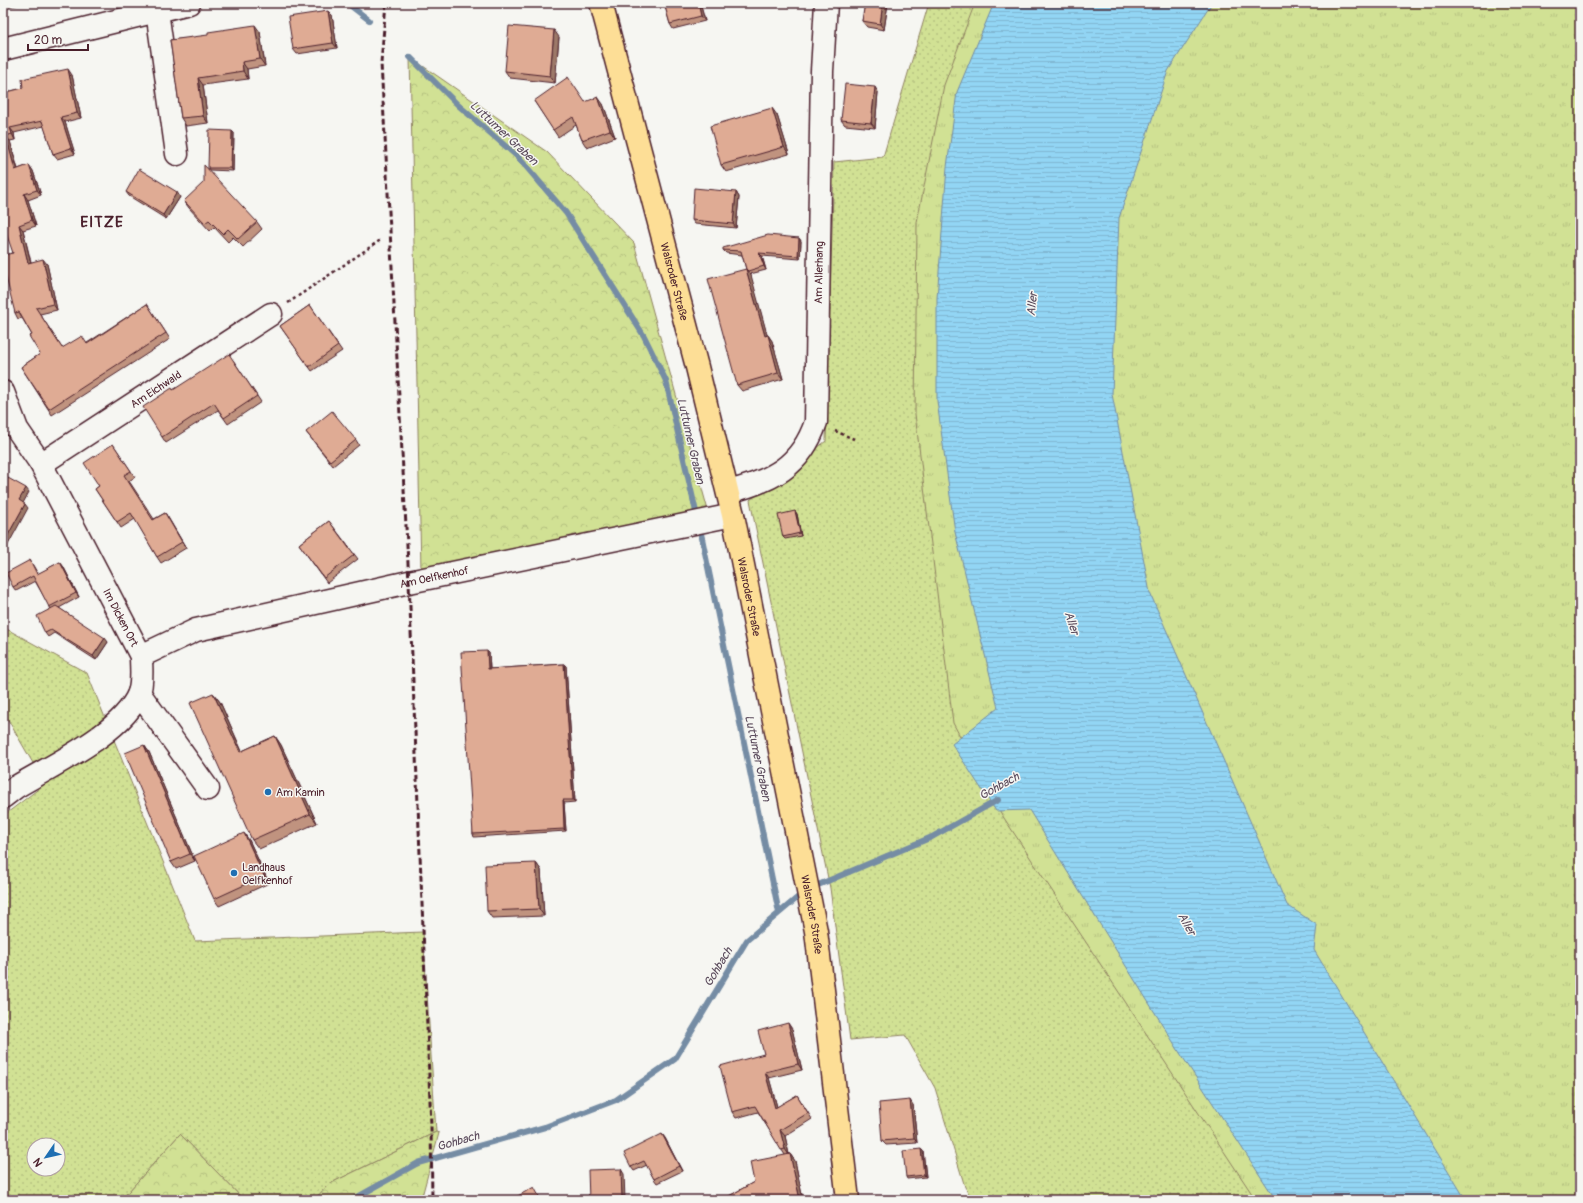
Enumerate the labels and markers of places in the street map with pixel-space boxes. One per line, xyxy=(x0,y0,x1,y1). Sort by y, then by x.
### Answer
place label: Am Kamin xyxy=(276,786,325,799)
marker: Am Kamin xyxy=(263,787,273,797)
place label: Landhaus Oelfkenhof xyxy=(242,861,294,887)
marker: Landhaus Oelfkenhof xyxy=(229,868,239,878)

